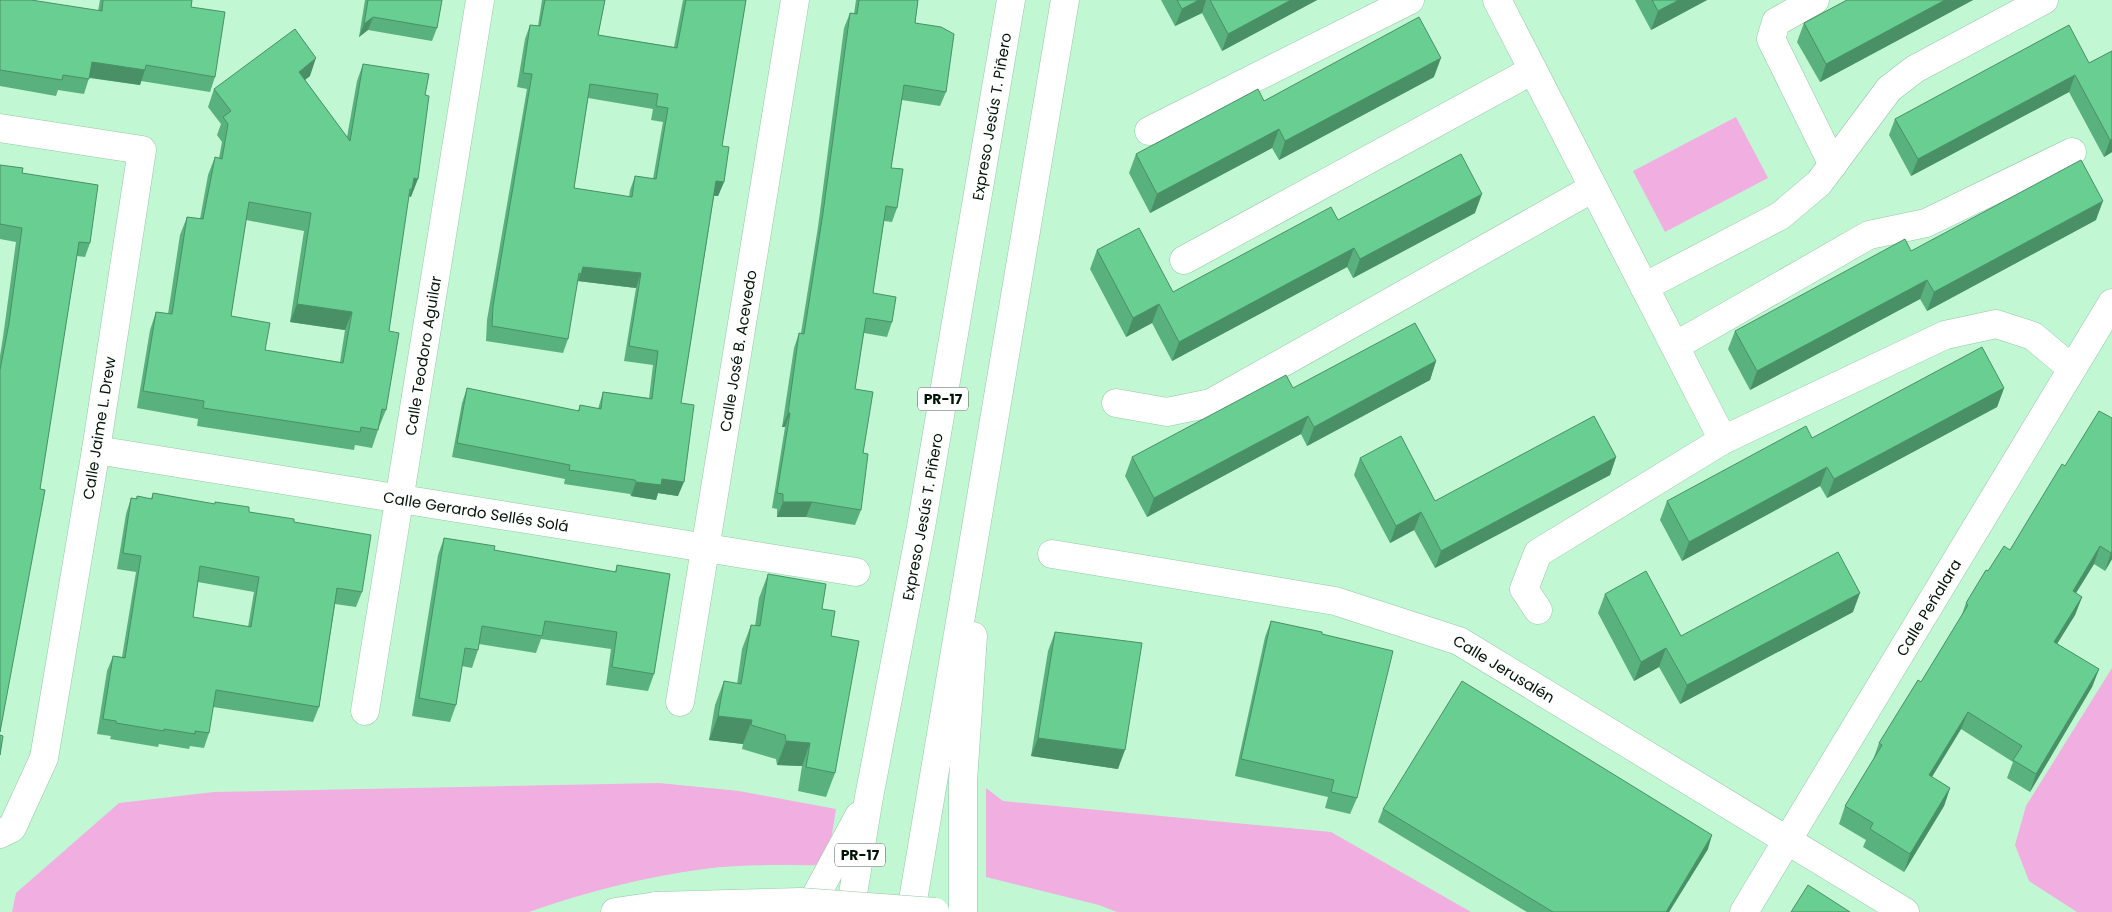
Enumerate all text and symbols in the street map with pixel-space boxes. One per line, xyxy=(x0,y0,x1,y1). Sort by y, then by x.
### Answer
street label: Expreso Jesús T. Piñero xyxy=(966,31,1016,202)
street label: Calle José B. Acevedo xyxy=(714,268,761,433)
street label: Calle Teodoro Aguilar xyxy=(399,274,446,437)
street label: Calle Jaime L. Drew xyxy=(77,354,121,501)
road number: PR-17 xyxy=(918,388,968,410)
street label: Expreso Jesús T. Piñero xyxy=(897,431,947,602)
street label: Calle Gerardo Sellés Solá xyxy=(382,486,570,536)
street label: Calle Peñalara xyxy=(1891,555,1965,660)
street label: Calle Jerusalén xyxy=(1449,629,1559,707)
road number: PR-17 xyxy=(835,844,885,866)

